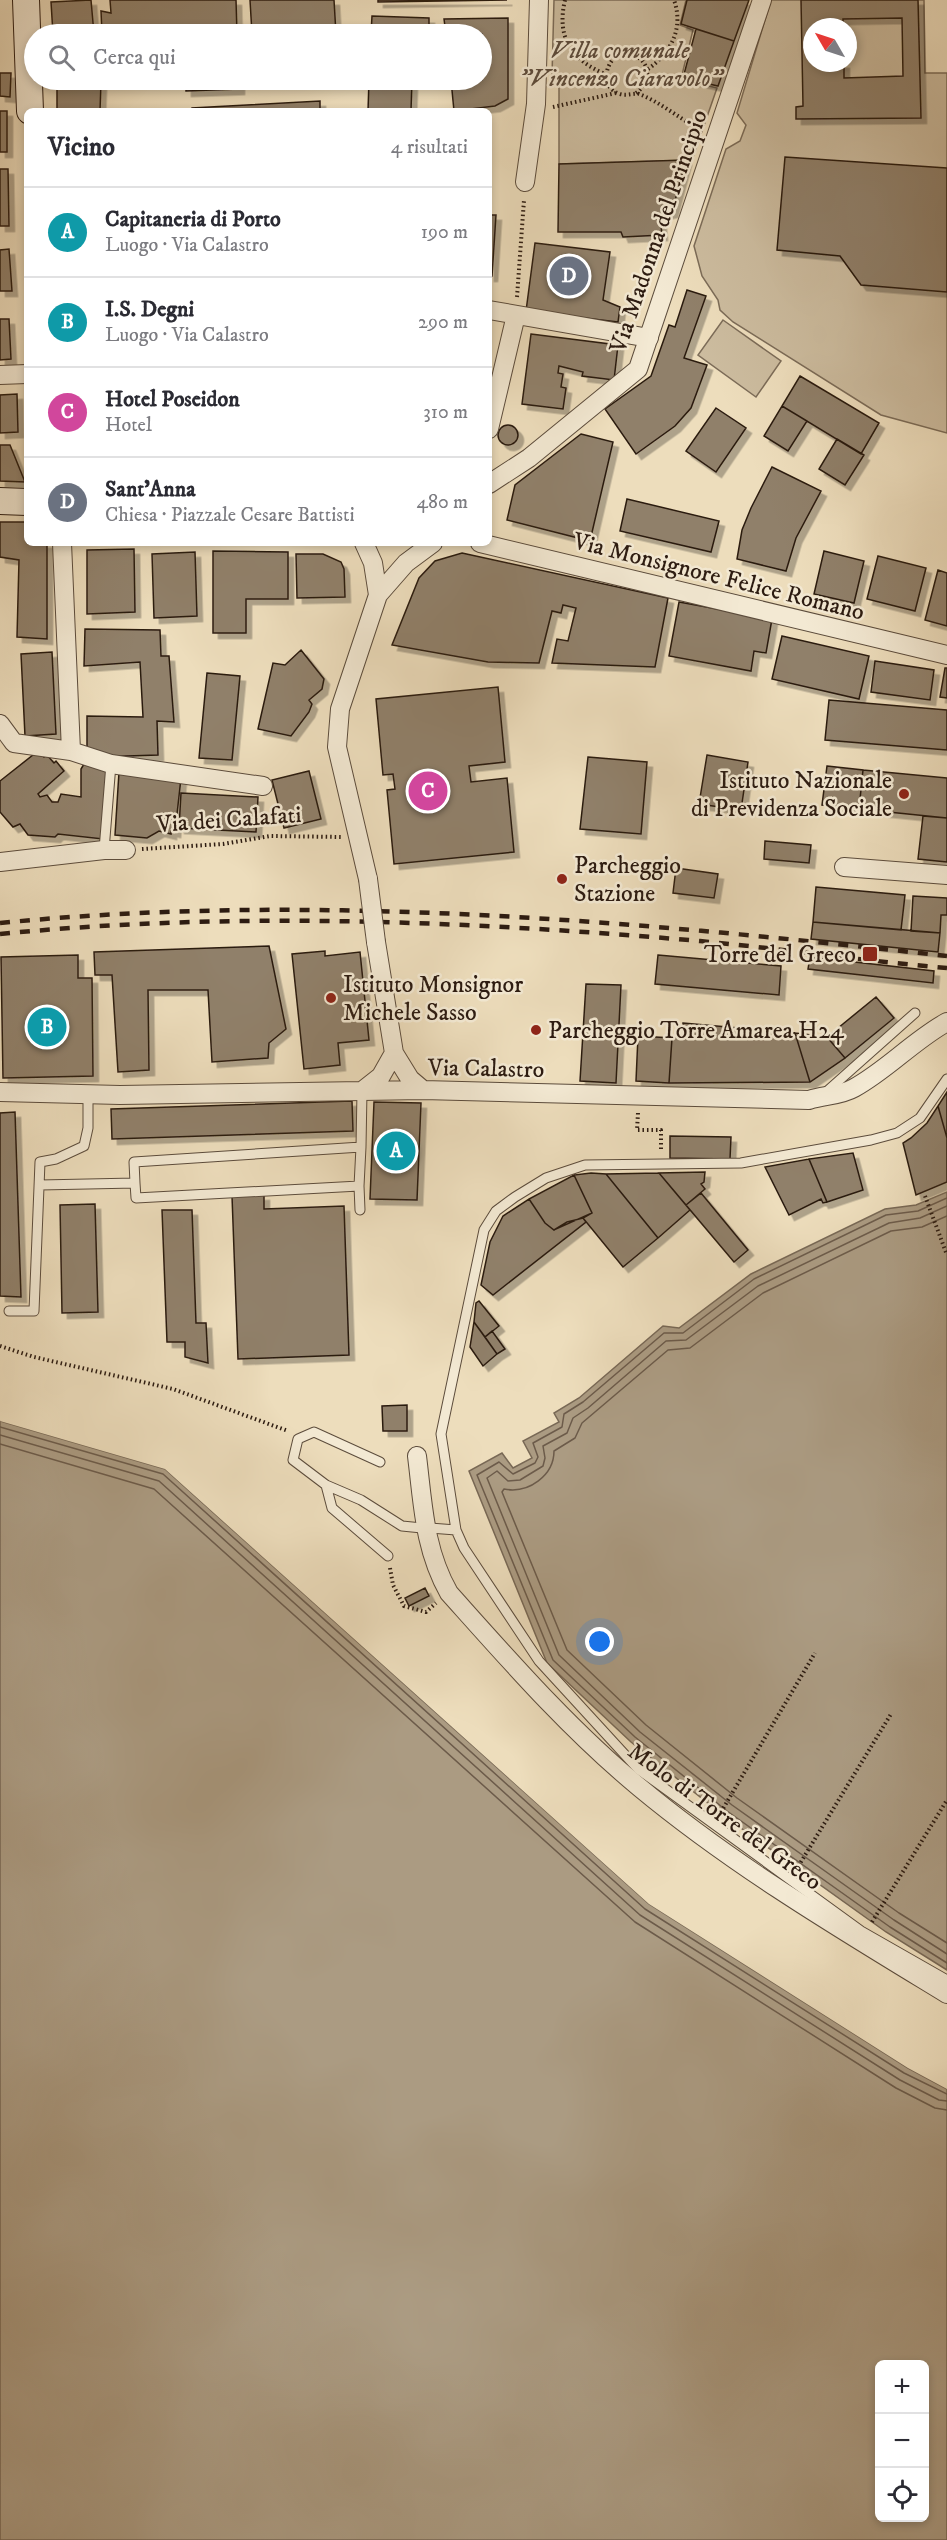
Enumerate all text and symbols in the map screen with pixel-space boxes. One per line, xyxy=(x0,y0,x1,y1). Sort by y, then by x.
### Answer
north arrow xyxy=(803,18,857,72)
search box xyxy=(24,24,492,90)
park label: Villa comunale "Vincenzo Ciaravolo" xyxy=(518,36,725,94)
icon: search xyxy=(45,41,78,74)
text: Cerca qui xyxy=(93,44,176,71)
street label: Via Madonna del Principio xyxy=(603,106,715,358)
text: Vicino xyxy=(48,131,115,164)
text: 4 risultati xyxy=(391,135,468,160)
text: Capitaneria di Porto xyxy=(105,206,281,233)
text: A xyxy=(61,220,74,245)
text: 190 m xyxy=(421,220,468,245)
text: Luogo · Via Calastro xyxy=(105,233,269,258)
pin: D xyxy=(550,254,588,298)
text: I.S. Degni xyxy=(105,296,194,323)
text: B xyxy=(61,310,74,335)
text: 290 m xyxy=(418,310,468,335)
text: Luogo · Via Calastro xyxy=(105,323,269,348)
text: Hotel Poseidon xyxy=(105,386,240,413)
text: C xyxy=(61,400,74,425)
text: 310 m xyxy=(423,400,468,425)
text: Hotel xyxy=(105,413,152,438)
text: Sant'Anna xyxy=(105,476,196,503)
text: D xyxy=(60,490,75,515)
text: 480 m xyxy=(416,490,468,515)
text: Chiesa · Piazzale Cesare Battisti xyxy=(105,503,355,528)
street label: Via Monsignore Felice Romano xyxy=(569,526,867,628)
place label: Istituto Nazionale di Previdenza Sociale xyxy=(691,766,892,824)
pin: C xyxy=(408,768,448,814)
marker: Istituto Nazionale di Previdenza Sociale xyxy=(897,787,911,801)
street label: Via dei Calafati xyxy=(155,800,302,840)
place label: Parcheggio Stazione xyxy=(574,851,681,909)
marker: Parcheggio Stazione xyxy=(555,872,569,886)
place label: Torre del Greco xyxy=(704,940,856,970)
marker: Torre del Greco xyxy=(861,945,879,963)
place label: Istituto Monsignor Michele Sasso xyxy=(343,970,523,1028)
marker: Istituto Monsignor Michele Sasso xyxy=(324,991,338,1005)
pin: B xyxy=(28,1004,66,1050)
place label: Parcheggio Torre Amarea H24 xyxy=(548,1016,845,1046)
marker: Parcheggio Torre Amarea H24 xyxy=(529,1023,543,1037)
street label: Via Calastro xyxy=(427,1053,544,1085)
pin: A xyxy=(376,1128,416,1174)
your location xyxy=(585,1627,614,1656)
street label: Molo di Torre del Greco xyxy=(622,1736,827,1897)
map controls xyxy=(875,2360,929,2522)
button: + xyxy=(875,2360,929,2414)
button: − xyxy=(875,2414,929,2468)
button: locate xyxy=(875,2468,929,2522)

